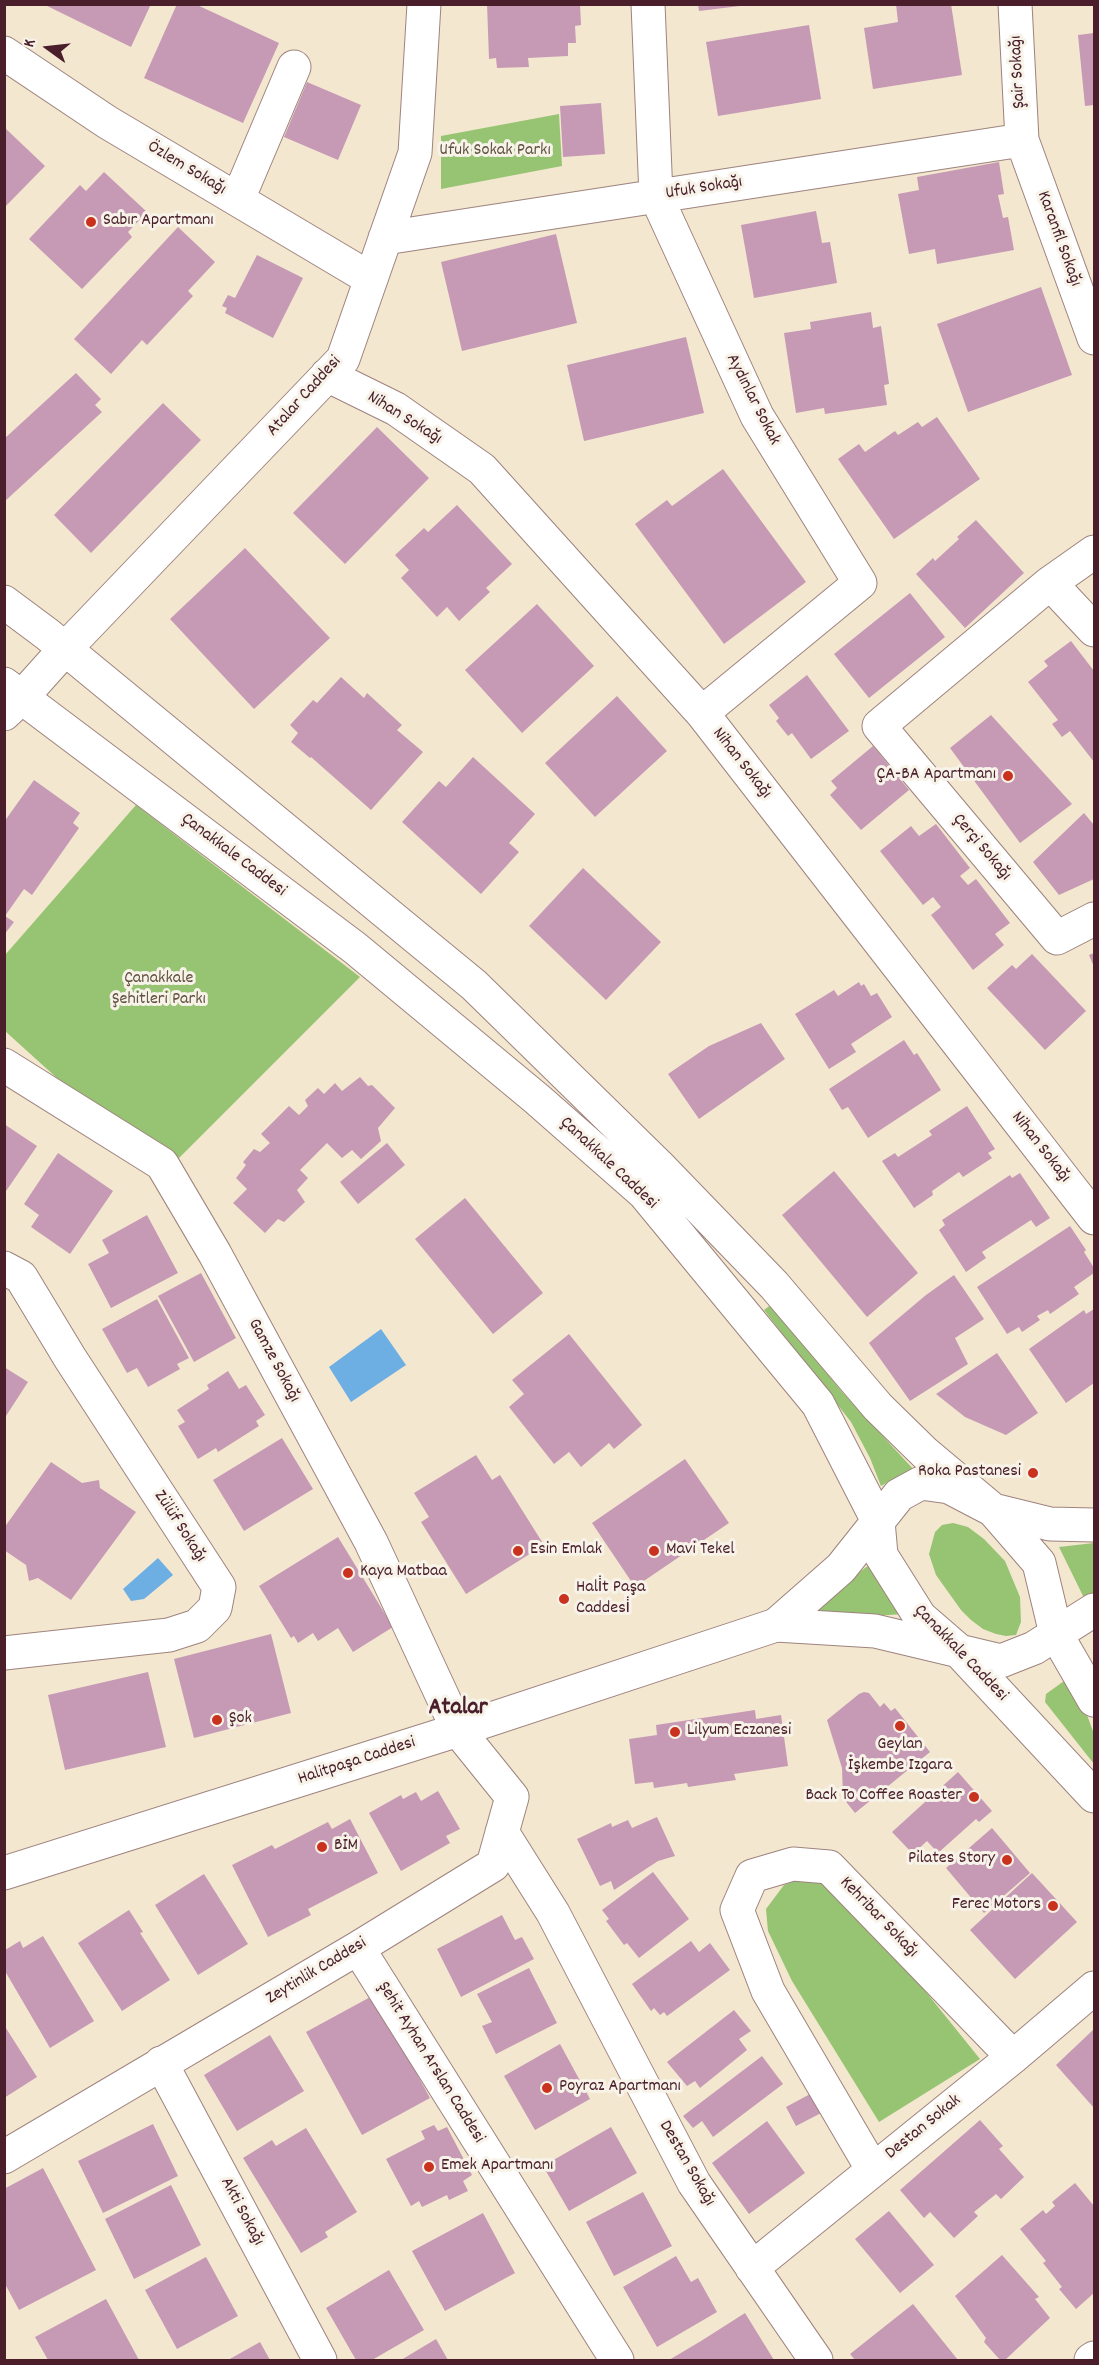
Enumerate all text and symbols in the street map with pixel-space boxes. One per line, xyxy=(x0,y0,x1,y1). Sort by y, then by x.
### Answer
north arrow xyxy=(18,18,78,78)
street label: Şair Sokağı xyxy=(1006,35,1032,109)
text: K xyxy=(18,37,42,50)
street label: Özlem Sokağı xyxy=(143,137,229,201)
park label: Ufuk Sokak Parkı xyxy=(439,141,551,163)
street label: Ufuk Sokağı xyxy=(664,172,744,206)
street label: Karanfil Sokağı xyxy=(1031,188,1085,290)
place label: Sabır Apartmanı xyxy=(103,211,214,233)
marker: Sabır Apartmanı xyxy=(84,215,98,229)
street label: Aydınlar Sokak xyxy=(720,351,784,449)
street label: Atalar Caddesi xyxy=(263,352,347,442)
street label: Nihan Sokağı xyxy=(363,388,445,450)
street label: Nihan Sokağı xyxy=(707,724,775,804)
place label: ÇA-BA Apartmanı xyxy=(877,765,996,787)
marker: ÇA-BA Apartmanı xyxy=(1001,769,1015,783)
street label: Çanakkale Caddesi xyxy=(176,809,290,903)
street label: Çerçi Sokağı xyxy=(947,810,1015,886)
park label: Çanakkale Şehitleri Parkı xyxy=(112,969,206,1012)
street label: Nihan Sokağı xyxy=(1006,1108,1074,1188)
street label: Çanakkale Caddesi xyxy=(555,1113,661,1215)
street label: Gamze Sokağı xyxy=(242,1315,304,1407)
place label: Roka Pastanesi xyxy=(918,1462,1021,1484)
marker: Roka Pastanesi xyxy=(1026,1466,1040,1480)
street label: Zülüf Sokağı xyxy=(148,1487,210,1567)
place label: Esin Emlak xyxy=(530,1540,602,1562)
place label: Mavi Tekel xyxy=(666,1540,735,1562)
marker: Esin Emlak xyxy=(511,1544,525,1558)
marker: Mavi Tekel xyxy=(647,1544,661,1558)
place label: Kaya Matbaa xyxy=(360,1562,447,1584)
marker: Kaya Matbaa xyxy=(341,1566,355,1580)
place label: Hali̇t Paşa Caddesi̇ xyxy=(576,1578,646,1620)
marker: Hali̇t Paşa Caddesi̇ xyxy=(557,1592,571,1606)
street label: Çanakkale Caddesi xyxy=(908,1601,1012,1707)
district label: Atalar xyxy=(428,1696,488,1724)
place label: Şok xyxy=(229,1709,252,1731)
marker: Şok xyxy=(210,1713,224,1727)
marker: Geylan İşkembe Izgara xyxy=(893,1719,907,1733)
place label: Lilyum Eczanesi xyxy=(687,1721,791,1743)
marker: Lilyum Eczanesi xyxy=(668,1725,682,1739)
street label: Halitpaşa Caddesi xyxy=(296,1733,418,1791)
place label: Geylan İşkembe Izgara xyxy=(848,1735,952,1778)
place label: Back To Coffee Roaster xyxy=(805,1786,962,1808)
marker: Back To Coffee Roaster xyxy=(967,1790,981,1804)
place label: BİM xyxy=(334,1836,358,1858)
marker: BİM xyxy=(315,1840,329,1854)
place label: Pilates Story xyxy=(908,1849,995,1871)
marker: Pilates Story xyxy=(1000,1853,1014,1867)
street label: Kehribar Sokağı xyxy=(834,1873,922,1963)
place label: Ferec Motors xyxy=(952,1895,1041,1917)
marker: Ferec Motors xyxy=(1046,1899,1060,1913)
street label: Zeytinlik Caddesi xyxy=(263,1934,371,2010)
street label: Şehit Ayhan Arslan Caddesi xyxy=(372,1978,488,2148)
place label: Poyraz Apartmanı xyxy=(559,2077,681,2099)
marker: Poyraz Apartmanı xyxy=(540,2081,554,2095)
street label: Destan Sokak xyxy=(882,2091,966,2165)
street label: Destan Sokağı xyxy=(653,2117,719,2211)
place label: Emek Apartmanı xyxy=(441,2156,553,2178)
marker: Emek Apartmanı xyxy=(422,2160,436,2174)
street label: Akti Sokağı xyxy=(214,2174,268,2250)

